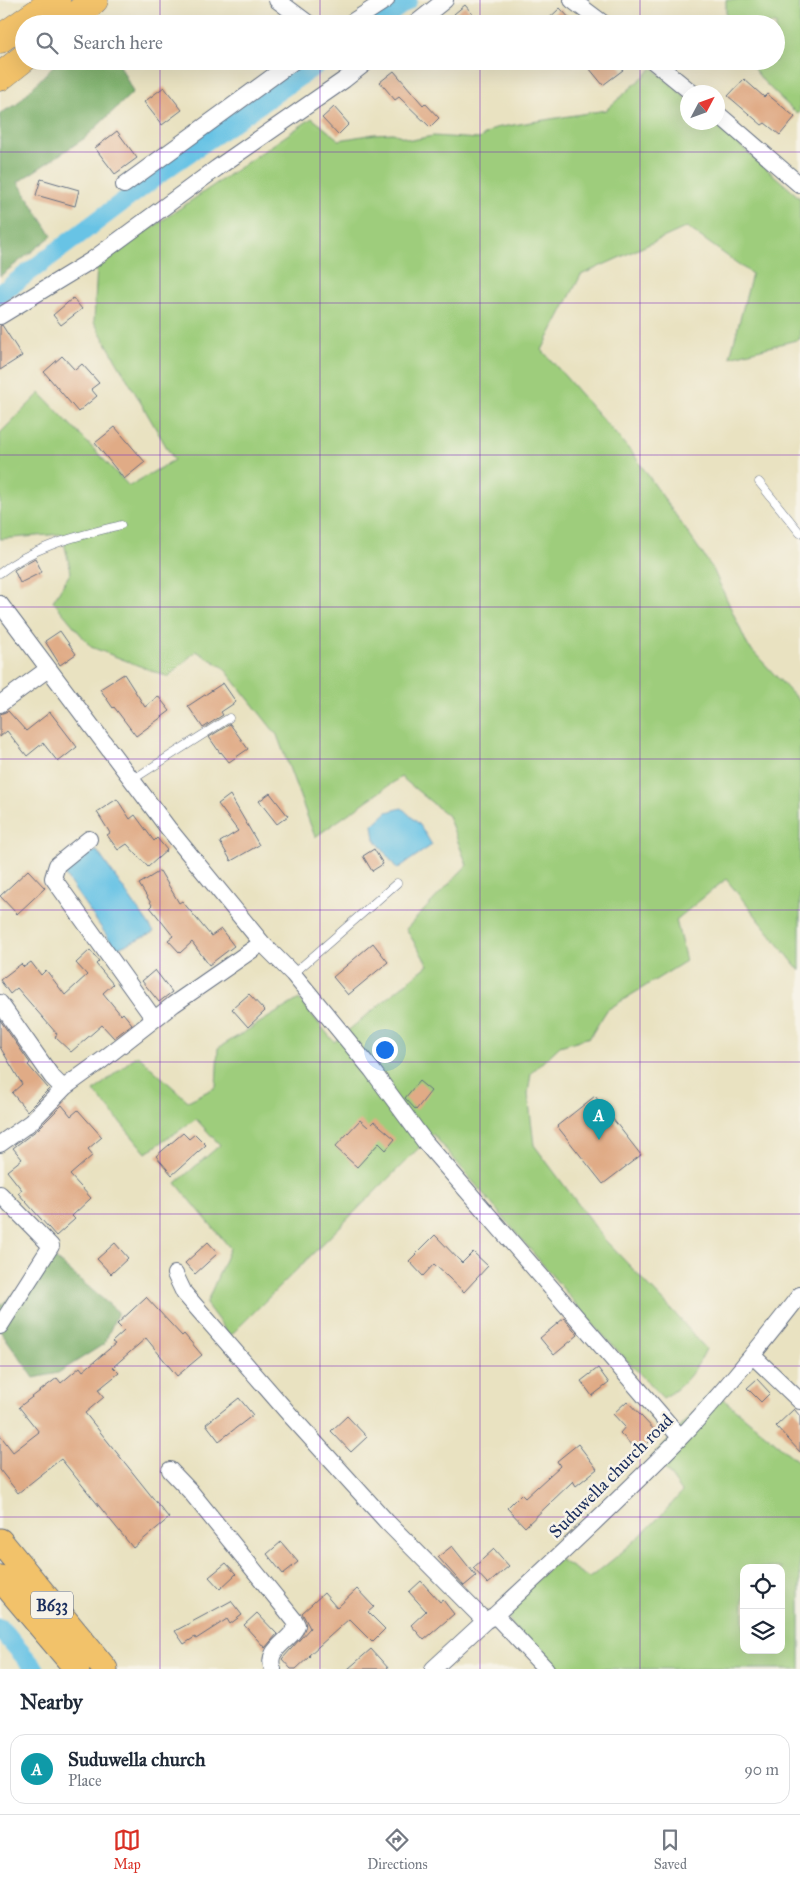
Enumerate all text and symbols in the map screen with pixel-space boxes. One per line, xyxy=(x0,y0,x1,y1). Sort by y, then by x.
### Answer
search box xyxy=(15,15,785,70)
icon: search xyxy=(33,29,61,57)
text: Search here xyxy=(73,31,163,54)
north arrow xyxy=(680,85,725,130)
your location xyxy=(372,1037,398,1063)
pin: A xyxy=(583,1099,615,1140)
street label: Suduwella church road xyxy=(544,1409,678,1543)
map controls xyxy=(740,1564,785,1654)
button: locate xyxy=(740,1564,785,1609)
road number: B633 xyxy=(31,1592,73,1618)
button: layers xyxy=(740,1609,785,1654)
text: Nearby xyxy=(20,1689,83,1715)
text: Suduwella church xyxy=(68,1748,205,1771)
text: A xyxy=(32,1760,42,1779)
text: 90 m xyxy=(744,1760,779,1779)
text: Place xyxy=(68,1771,102,1790)
tab: Map xyxy=(113,1826,141,1873)
tab: Directions xyxy=(367,1826,428,1873)
tab: Saved xyxy=(654,1826,687,1873)

